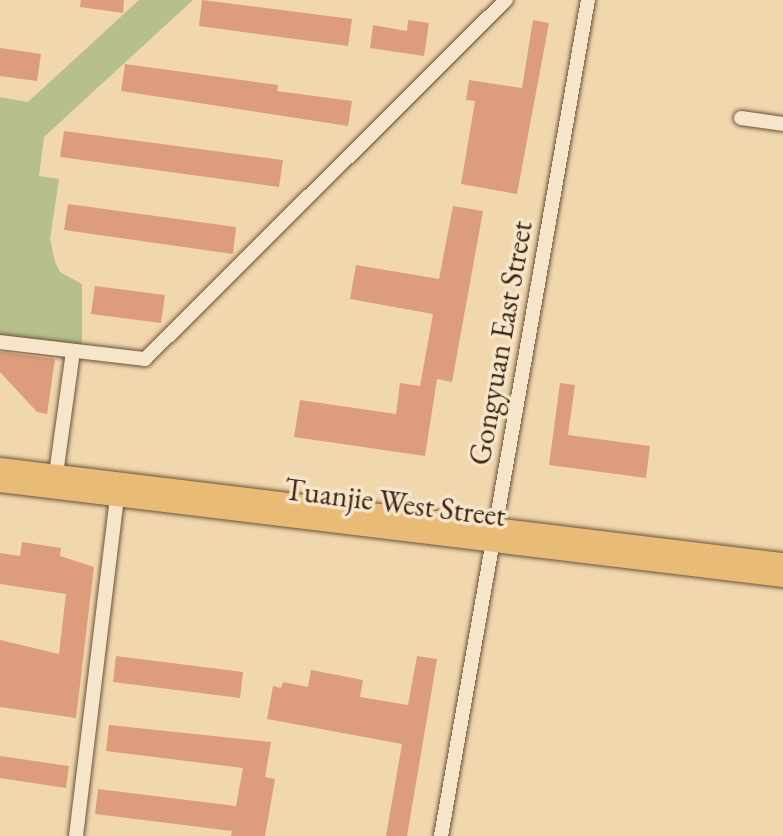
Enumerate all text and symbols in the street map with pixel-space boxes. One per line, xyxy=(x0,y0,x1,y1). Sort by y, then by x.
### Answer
street label: Gongyuan East Street xyxy=(462,218,540,468)
street label: Tuanjie West Street xyxy=(282,472,508,534)

